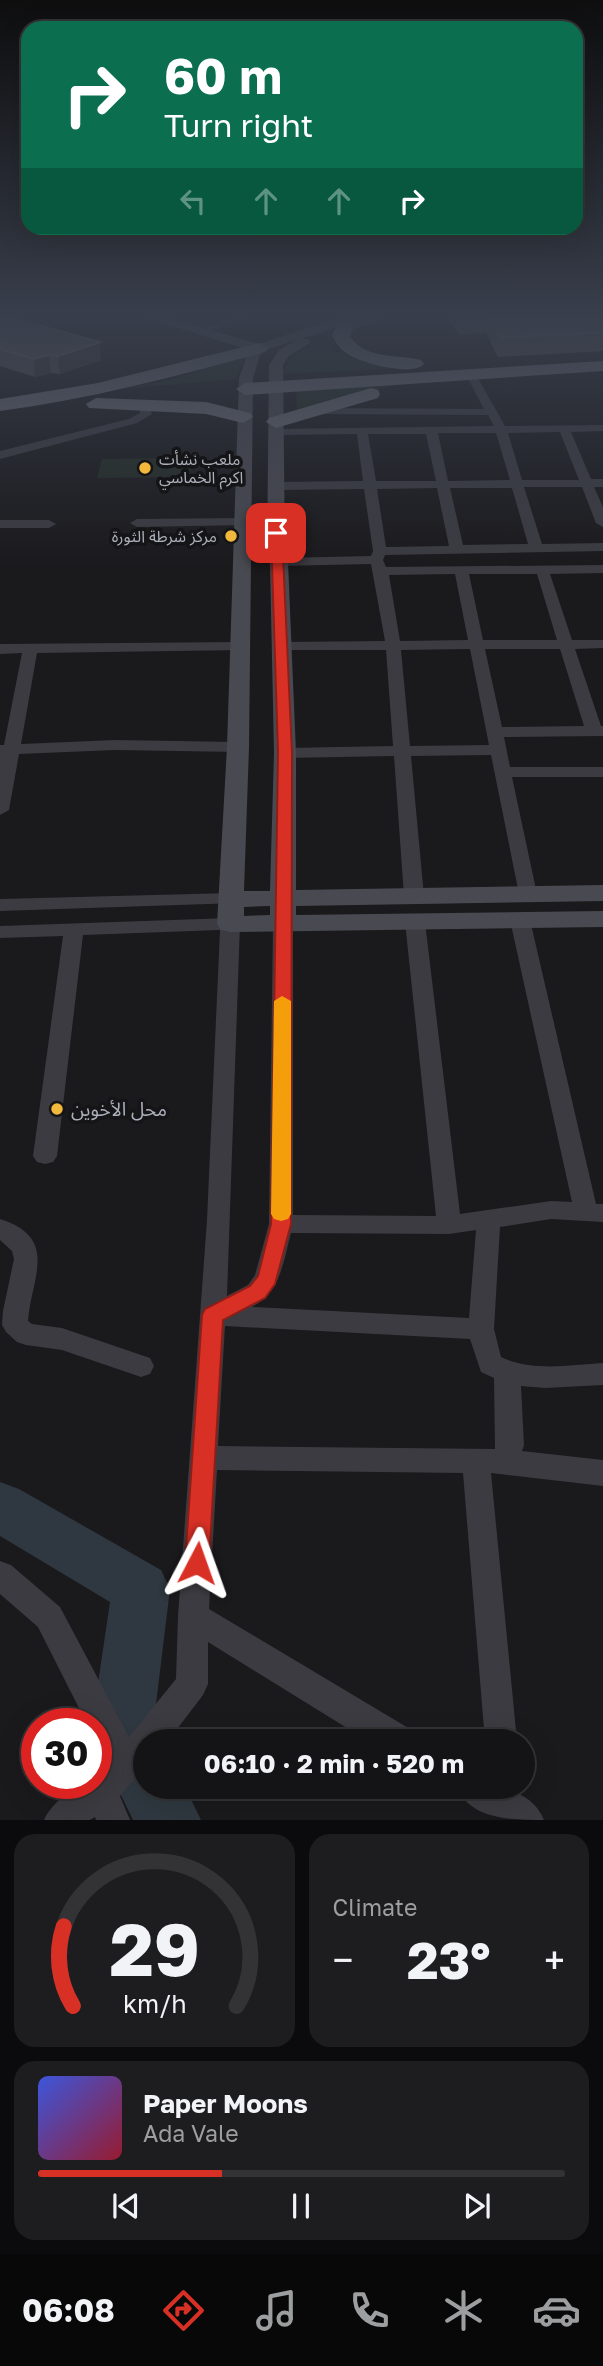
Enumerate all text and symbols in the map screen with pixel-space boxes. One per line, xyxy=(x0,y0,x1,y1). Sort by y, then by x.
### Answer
text: 60 m xyxy=(164,46,282,105)
icon: right xyxy=(49,49,140,140)
text: Turn right xyxy=(164,106,313,144)
icon: left xyxy=(174,182,212,220)
icon: ahead xyxy=(247,182,285,220)
icon: ahead xyxy=(320,182,358,220)
icon: right xyxy=(393,182,431,220)
place label: ملعب نشأت اكرم الخماسي xyxy=(159,449,243,490)
marker: ملعب نشأت اكرم الخماسي xyxy=(137,460,153,476)
pin xyxy=(246,503,306,563)
icon: arrive xyxy=(257,514,295,552)
place label: مركز شرطة الثورة xyxy=(112,526,217,546)
marker: مركز شرطة الثورة xyxy=(223,528,239,544)
place label: محل الأخوين xyxy=(71,1097,167,1121)
marker: محل الأخوين xyxy=(49,1101,65,1117)
position arrow xyxy=(160,1526,234,1600)
speed limit sign: 30 xyxy=(21,1708,112,1799)
text: 06:10 · 2 min · 520 m xyxy=(204,1748,464,1779)
text: Climate xyxy=(333,1893,417,1921)
text: 29 xyxy=(109,1906,200,1993)
text: 23° xyxy=(407,1928,491,1990)
text: − xyxy=(333,1937,353,1982)
text: + xyxy=(544,1937,565,1982)
text: km/h xyxy=(122,1988,186,2019)
text: Paper Moons xyxy=(143,2088,308,2119)
text: Ada Vale xyxy=(143,2119,239,2147)
icon: previous xyxy=(107,2187,145,2225)
icon: pause xyxy=(282,2187,320,2225)
icon: next xyxy=(458,2187,496,2225)
icon: directions xyxy=(159,2286,208,2335)
icon: music xyxy=(252,2286,301,2335)
icon: phone xyxy=(345,2286,394,2335)
icon: climate xyxy=(439,2286,488,2335)
icon: car xyxy=(532,2286,581,2335)
text: 06:08 xyxy=(22,2291,115,2329)

